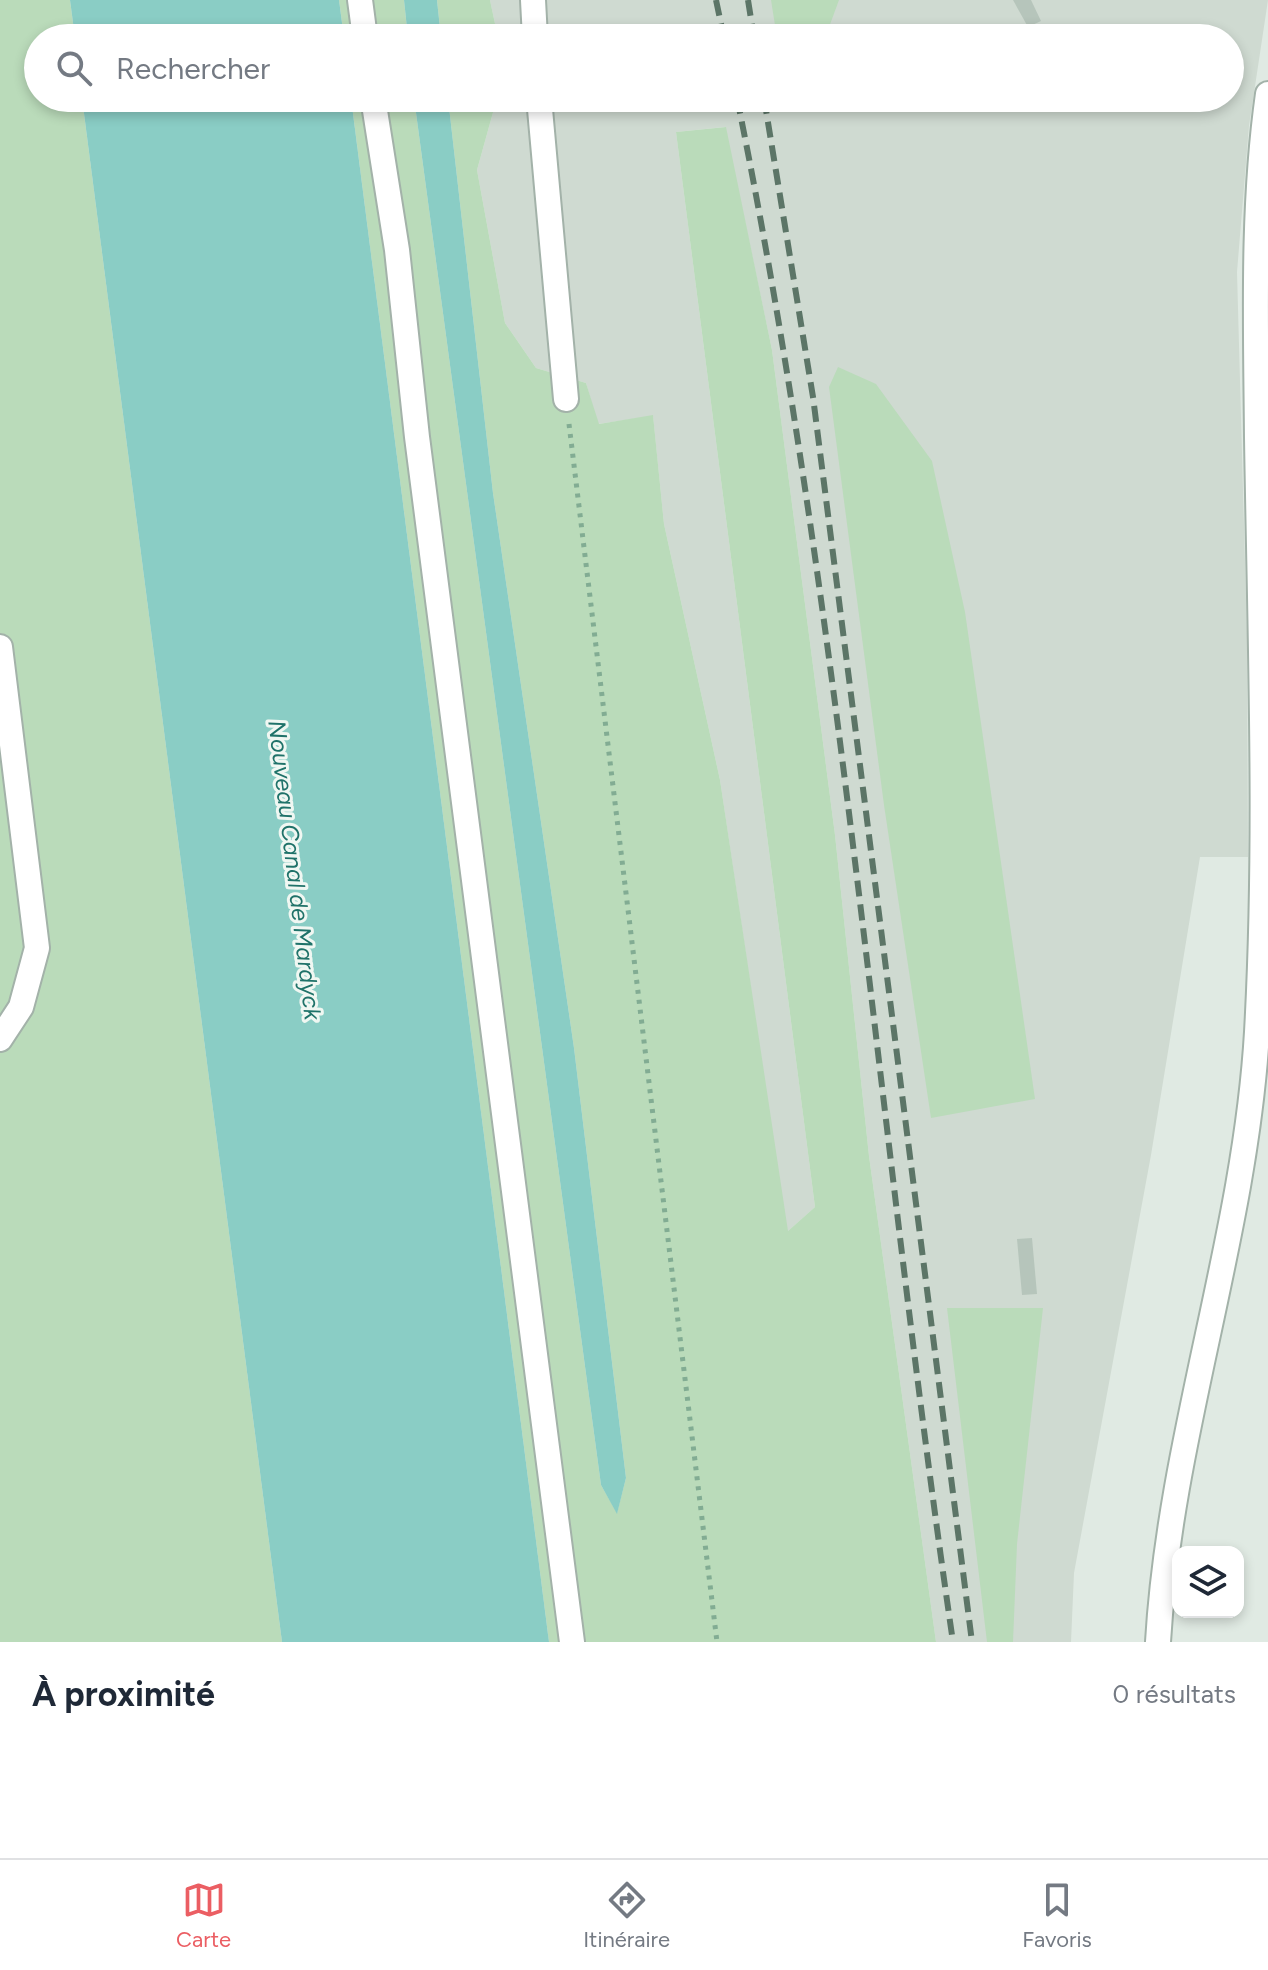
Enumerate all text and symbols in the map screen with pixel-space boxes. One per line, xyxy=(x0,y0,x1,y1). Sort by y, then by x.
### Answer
search box xyxy=(24,24,1244,112)
icon: search xyxy=(52,46,96,90)
text: Rechercher xyxy=(116,50,270,87)
water label: Nouveau Canal de Mardyck xyxy=(262,719,328,1023)
map controls xyxy=(1172,1546,1244,1618)
button: layers xyxy=(1172,1546,1244,1618)
text: À proximité xyxy=(32,1674,215,1715)
text: 0 résultats xyxy=(1113,1678,1236,1710)
tab: Carte xyxy=(176,1878,231,1953)
tab: Itinéraire xyxy=(583,1878,670,1953)
tab: Favoris xyxy=(1022,1878,1092,1953)

